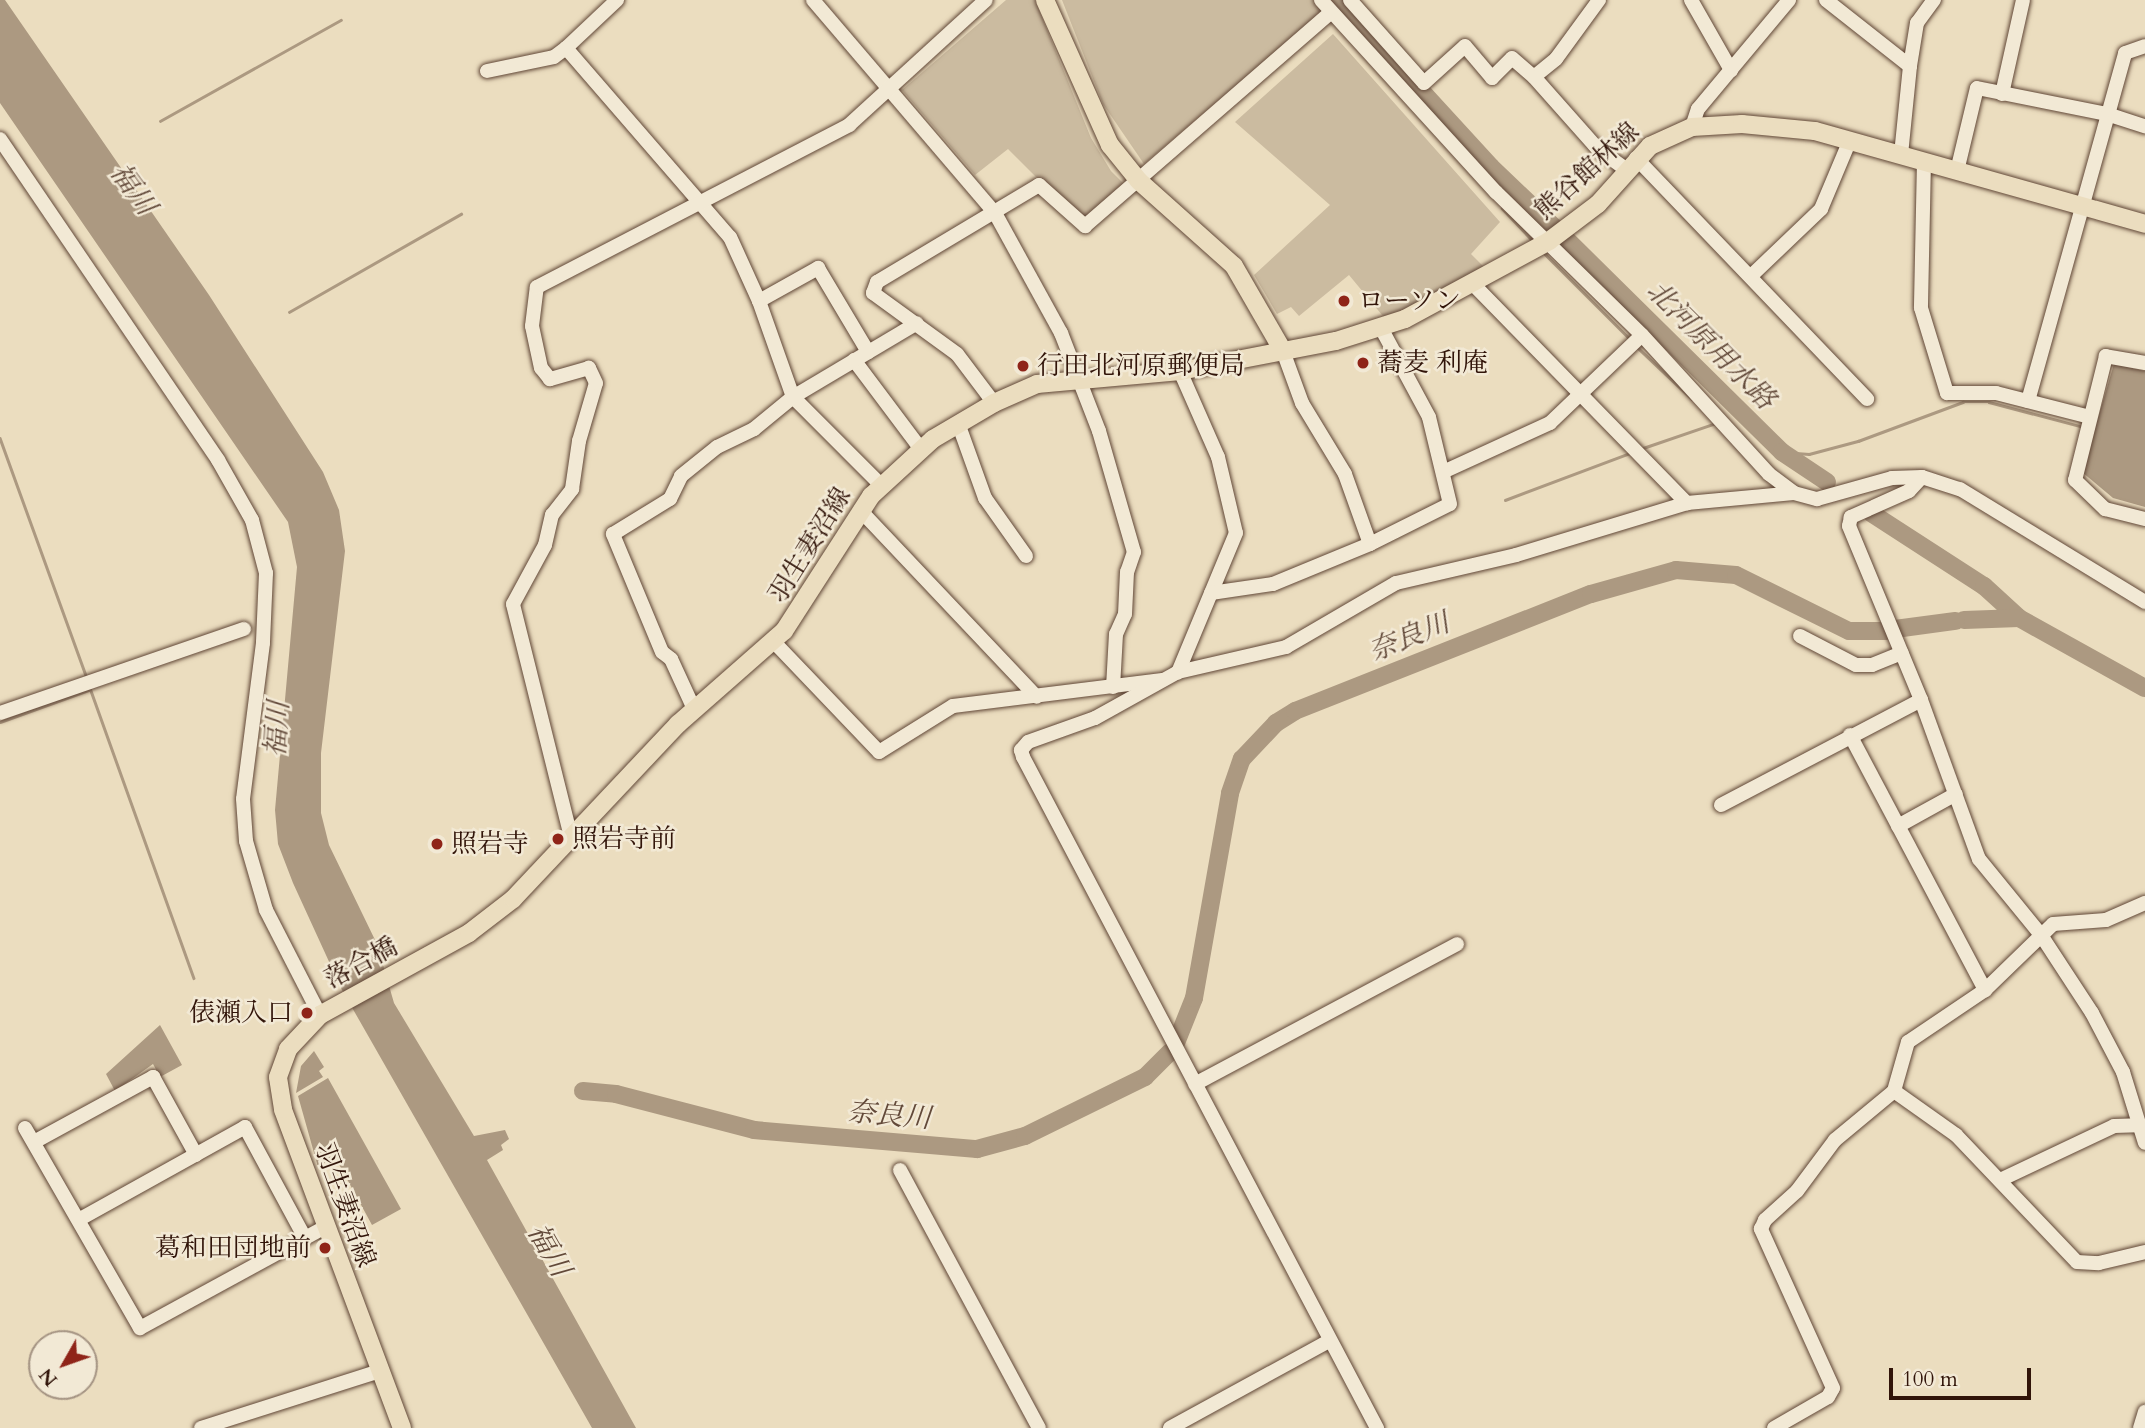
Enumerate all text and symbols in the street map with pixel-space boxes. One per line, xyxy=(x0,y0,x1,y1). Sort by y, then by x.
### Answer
street label: 熊谷館林線 xyxy=(1528,116,1646,226)
water label: 福川 xyxy=(103,156,163,222)
water label: 北河原用水路 xyxy=(1640,274,1782,416)
place label: ローソン xyxy=(1358,285,1462,317)
marker: ローソン xyxy=(1336,293,1352,309)
place label: 蕎麦 利庵 xyxy=(1377,347,1488,379)
place label: 行田北河原郵便局 xyxy=(1037,350,1245,382)
marker: 蕎麦 利庵 xyxy=(1355,355,1371,371)
marker: 行田北河原郵便局 xyxy=(1015,358,1031,374)
street label: 羽生妻沼線 xyxy=(762,482,858,608)
water label: 奈良川 xyxy=(1364,606,1454,668)
water label: 福川 xyxy=(258,700,296,758)
place label: 照岩寺前 xyxy=(572,823,676,855)
place label: 照岩寺 xyxy=(451,828,529,860)
marker: 照岩寺前 xyxy=(550,831,566,847)
marker: 照岩寺 xyxy=(429,836,445,852)
street label: 落合橋 xyxy=(319,931,403,995)
place label: 俵瀬入口 xyxy=(189,997,293,1029)
marker: 俵瀬入口 xyxy=(299,1005,315,1021)
water label: 奈良川 xyxy=(846,1095,932,1135)
street label: 羽生妻沼線 xyxy=(308,1139,382,1271)
water label: 福川 xyxy=(520,1217,578,1283)
place label: 葛和田団地前 xyxy=(155,1232,311,1264)
marker: 葛和田団地前 xyxy=(317,1240,333,1256)
north arrow xyxy=(28,1330,98,1400)
scale bar xyxy=(1893,1354,2035,1398)
text: N xyxy=(33,1363,64,1392)
text: 100 m xyxy=(1902,1365,1958,1394)

